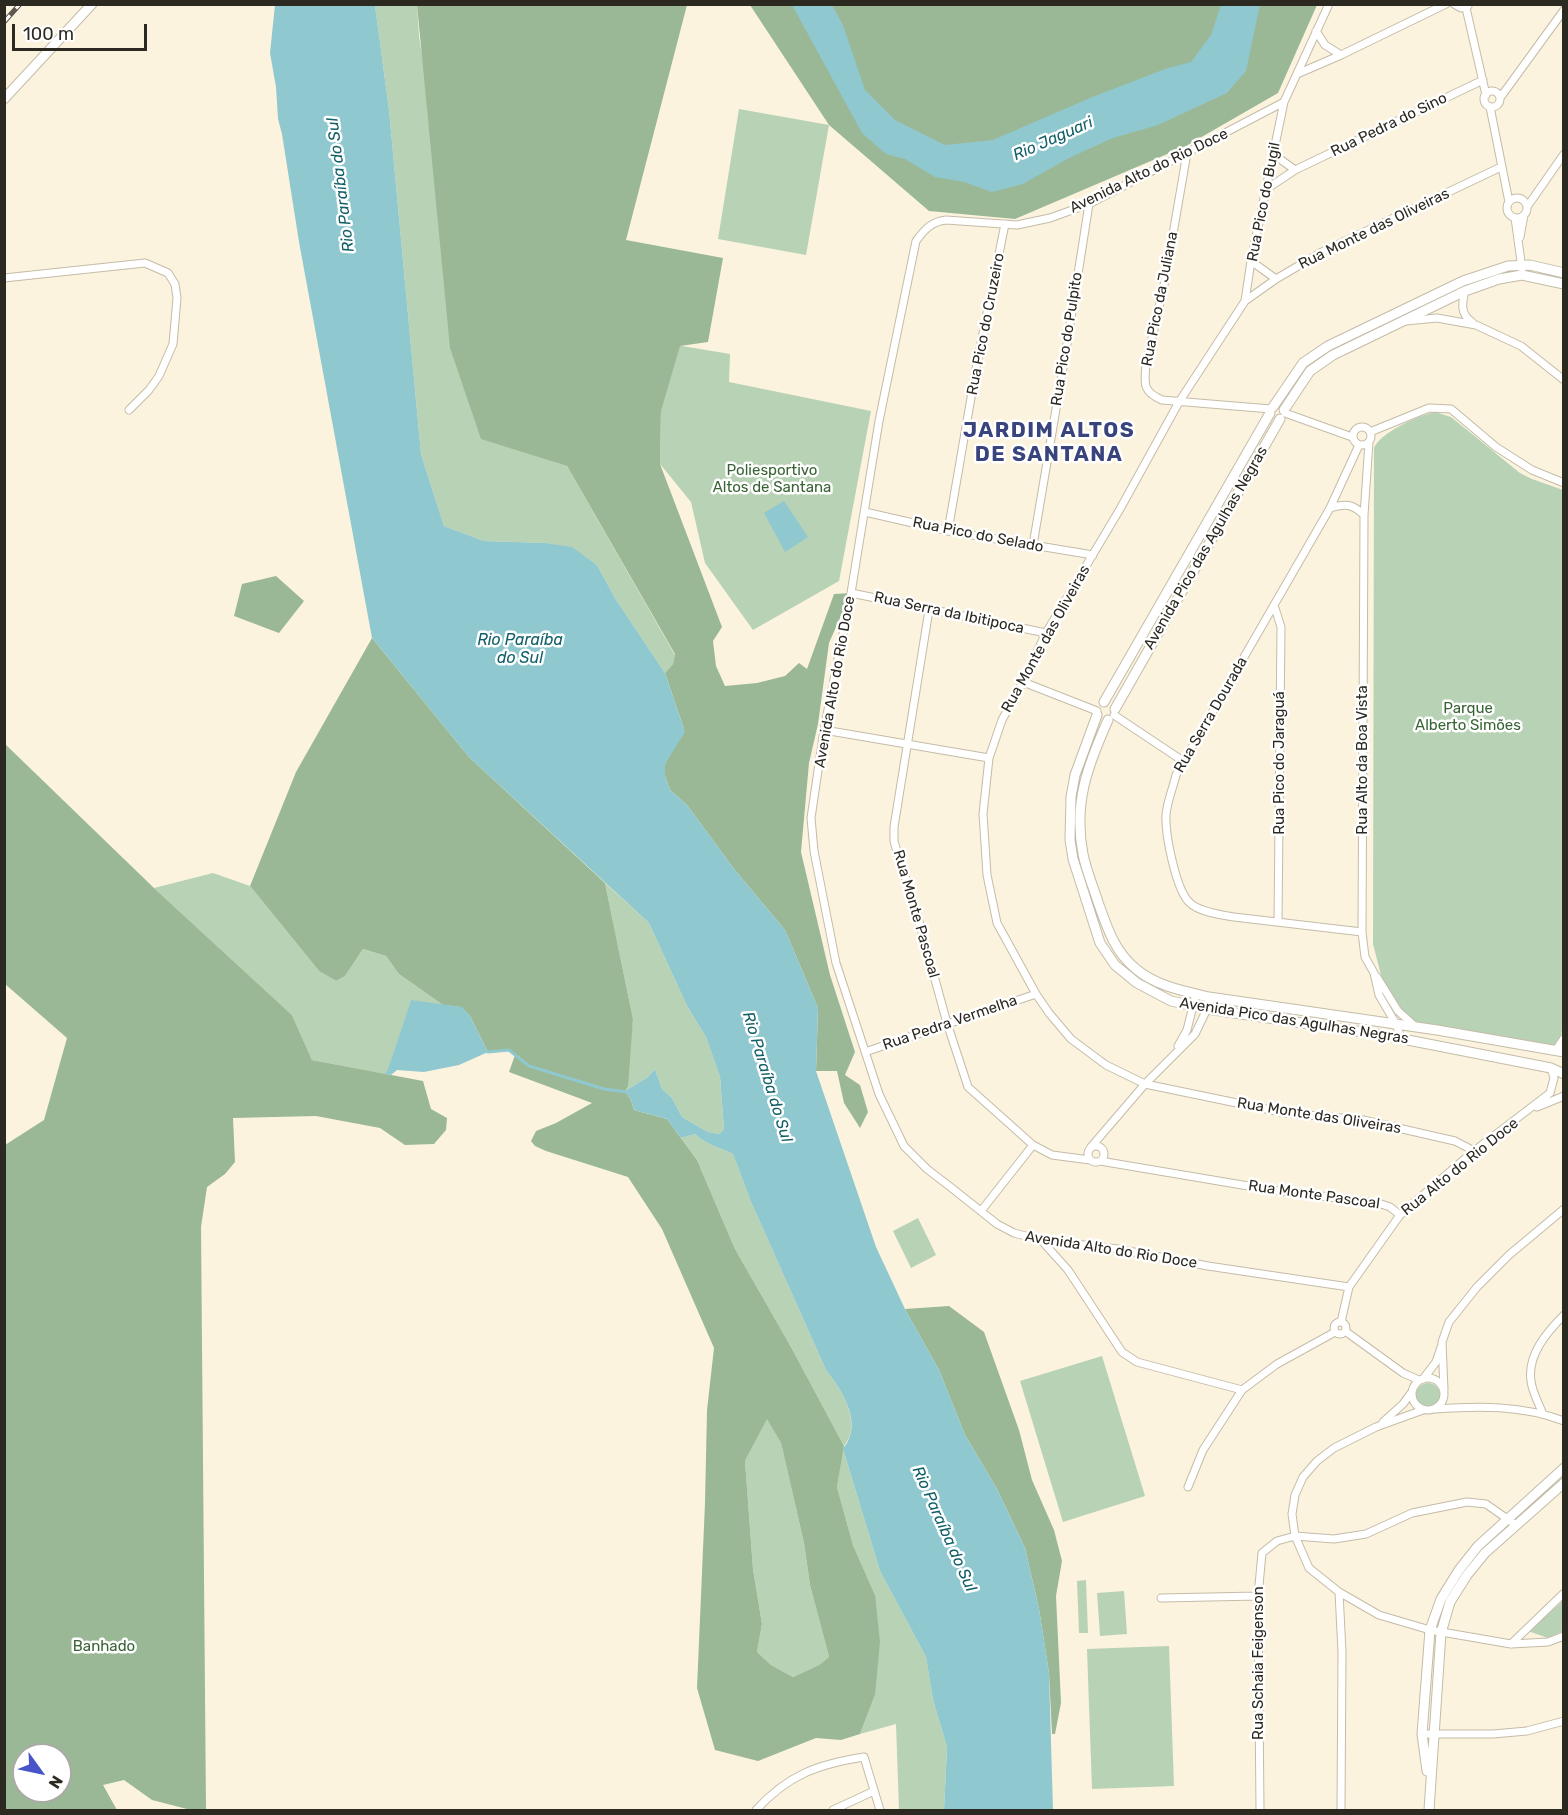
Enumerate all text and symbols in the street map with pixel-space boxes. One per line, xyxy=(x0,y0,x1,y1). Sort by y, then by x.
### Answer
scale bar xyxy=(15,12,150,50)
text: 100 m xyxy=(23,23,74,45)
street label: Rua Pedra do Sino xyxy=(1328,89,1450,161)
water label: Rio Jaguari xyxy=(1010,113,1096,165)
water label: Rio Paraíba do Sul xyxy=(323,116,359,254)
street label: Avenida Alto do Rio Doce xyxy=(1067,125,1231,217)
street label: Rua Pico do Bugil xyxy=(1244,141,1284,263)
street label: Rua Monte das Oliveiras xyxy=(1296,185,1452,273)
street label: Rua Pico da Juliana xyxy=(1138,230,1182,368)
street label: Rua Pico do Cruzeiro xyxy=(963,251,1009,397)
street label: Rua Pico do Pulpito xyxy=(1048,271,1086,407)
district label: JARDIM ALTOS DE SANTANA xyxy=(963,418,1135,468)
street label: Avenida Pico das Agulhas Negras xyxy=(1140,443,1272,653)
park label: Poliesportivo Altos de Santana xyxy=(713,462,831,497)
street label: Rua Pico do Selado xyxy=(911,513,1045,557)
street label: Rua Monte das Oliveiras xyxy=(998,562,1094,716)
street label: Rua Serra da Ibitipoca xyxy=(872,588,1026,638)
street label: Avenida Alto do Rio Doce xyxy=(811,595,859,769)
water label: Rio Paraíba do Sul xyxy=(477,630,563,668)
street label: Rua Serra Dourada xyxy=(1171,654,1251,776)
street label: Rua Alto da Boa Vista xyxy=(1354,685,1372,835)
street label: Rua Pico do Jaraguá xyxy=(1271,691,1289,835)
park label: Parque Alberto Simões xyxy=(1415,700,1521,735)
street label: Rua Monte Pascoal xyxy=(889,848,943,980)
street label: Rua Pedra Vermelha xyxy=(880,992,1020,1054)
street label: Avenida Pico das Agulhas Negras xyxy=(1178,994,1410,1048)
water label: Rio Paraíba do Sul xyxy=(738,1009,796,1145)
street label: Rua Monte das Oliveiras xyxy=(1236,1094,1402,1138)
street label: Rua Alto do Rio Doce xyxy=(1398,1114,1522,1220)
street label: Rua Monte Pascoal xyxy=(1247,1177,1381,1213)
street label: Avenida Alto do Rio Doce xyxy=(1024,1227,1198,1273)
water label: Rio Paraíba do Sul xyxy=(908,1463,980,1595)
street label: Rua Schaia Feigenson xyxy=(1250,1586,1268,1740)
park label: Banhado xyxy=(73,1638,135,1656)
north arrow xyxy=(12,1743,72,1803)
text: N xyxy=(45,1772,67,1792)

